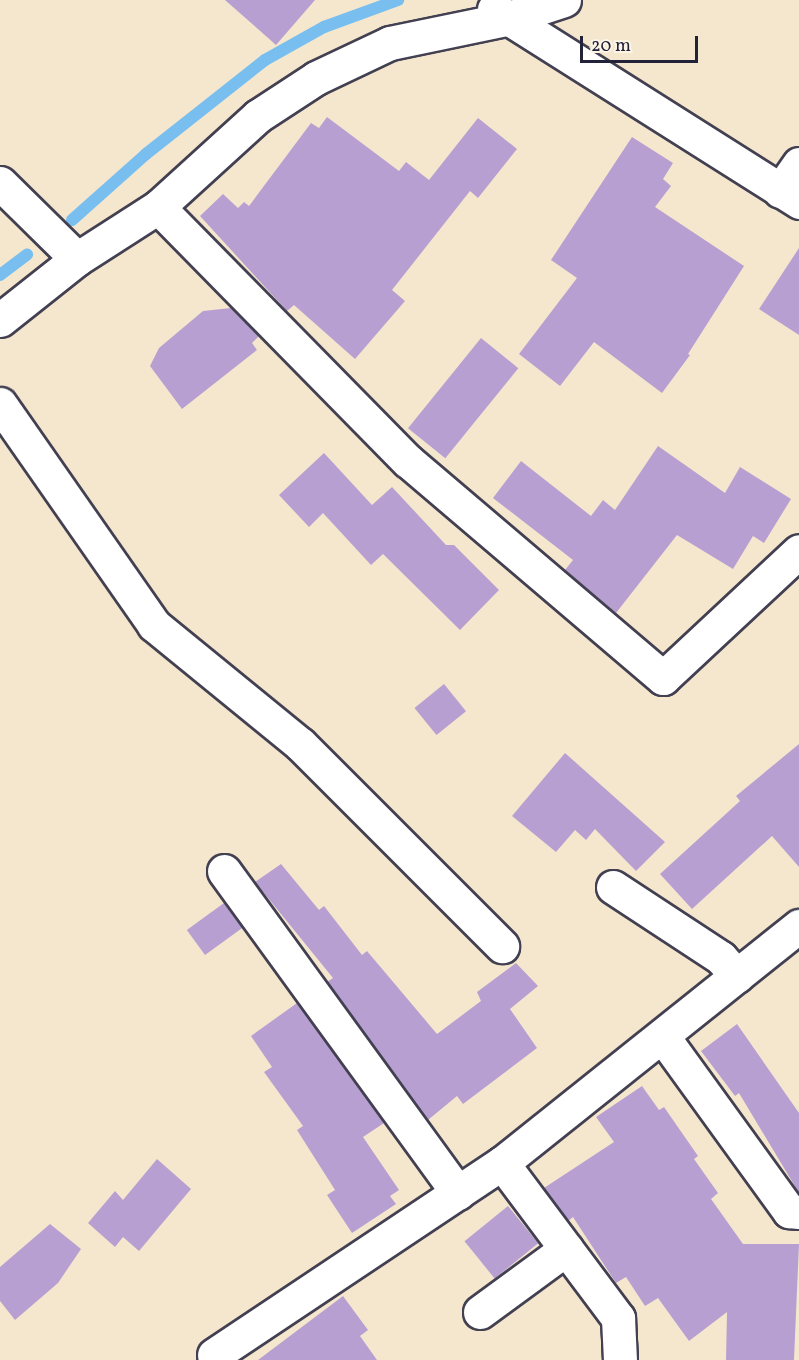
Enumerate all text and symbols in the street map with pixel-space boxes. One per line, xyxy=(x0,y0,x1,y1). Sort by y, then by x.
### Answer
scale bar xyxy=(583,24,702,62)
text: 20 m xyxy=(591,34,631,59)

